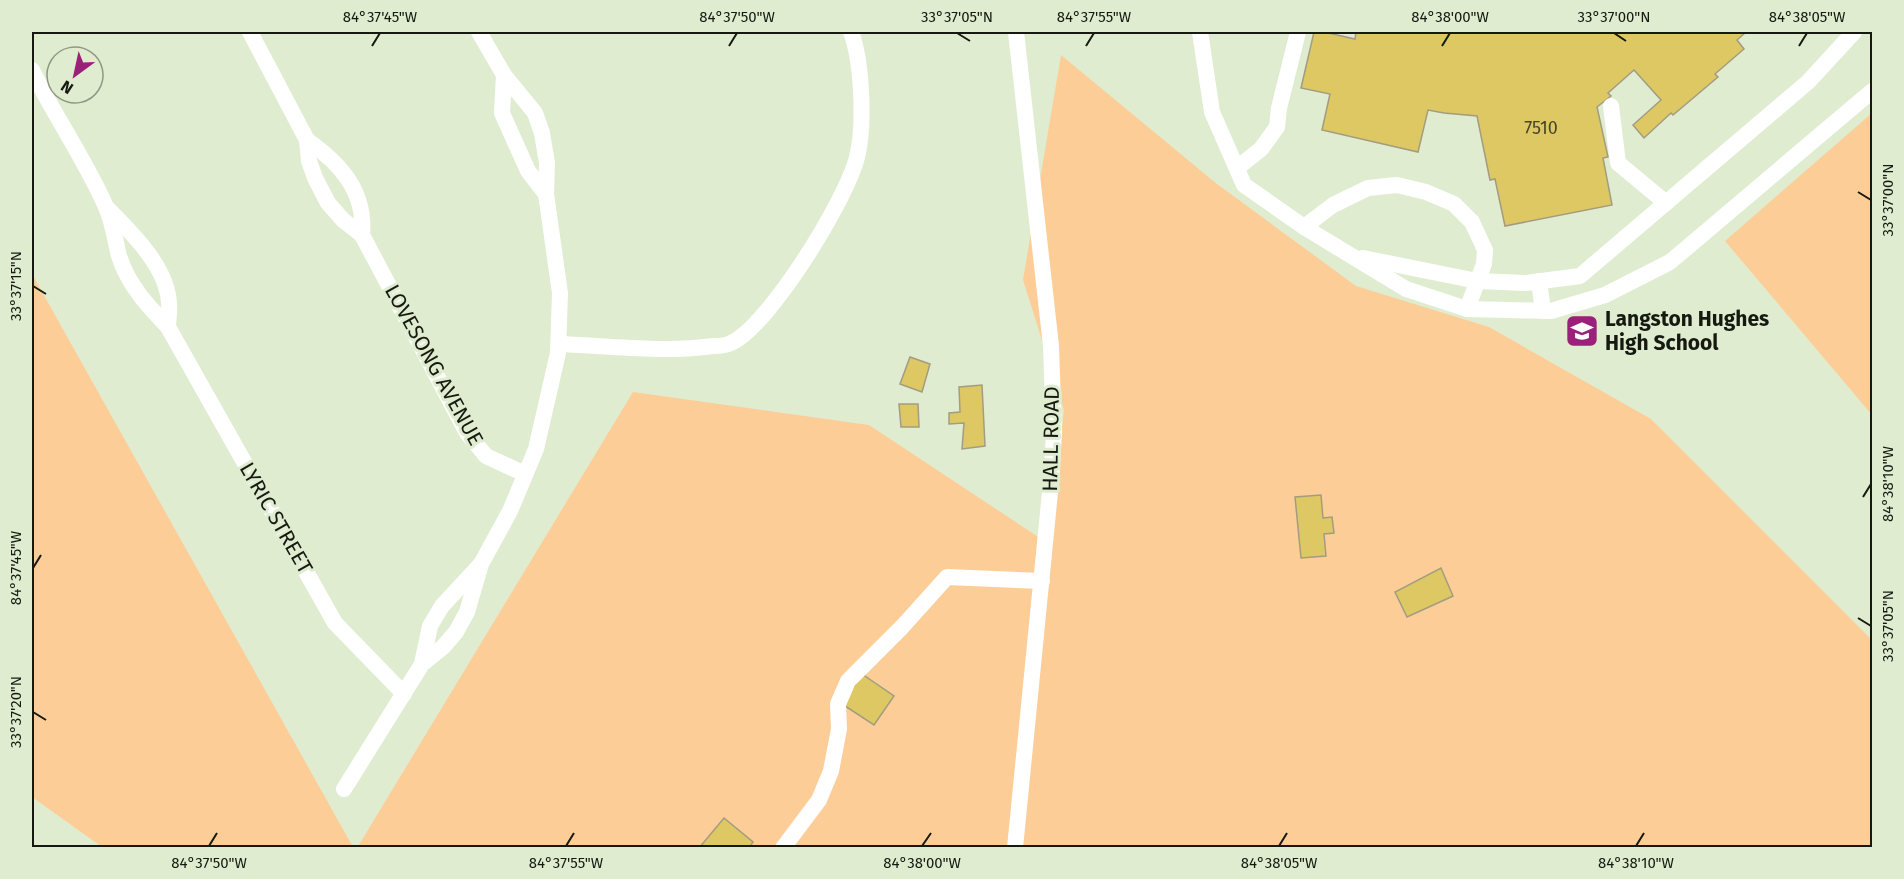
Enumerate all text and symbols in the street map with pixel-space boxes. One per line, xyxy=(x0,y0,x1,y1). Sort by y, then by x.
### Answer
text: 84°37'45"W xyxy=(343,8,418,26)
text: 84°37'50"W xyxy=(699,8,775,26)
text: 33°37'05"N xyxy=(921,8,993,26)
text: 84°37'55"W xyxy=(1057,8,1132,26)
text: 84°38'00"W xyxy=(1411,8,1489,26)
text: 33°37'00"N xyxy=(1578,8,1650,26)
text: 84°38'05"W xyxy=(1769,8,1846,26)
north arrow xyxy=(45,45,105,105)
text: N xyxy=(57,76,77,98)
house number: 7510 xyxy=(1524,117,1558,139)
text: 33°37'00"N xyxy=(1879,164,1897,236)
text: 33°37'15"N xyxy=(7,251,25,321)
street label: LOVESONG AVENUE xyxy=(379,280,489,450)
place label: Langston Hughes High School xyxy=(1605,306,1769,356)
school or university icon: Langston Hughes High School xyxy=(1564,313,1600,349)
street label: HALL ROAD xyxy=(1037,386,1065,492)
text: 84°38'10"W xyxy=(1879,445,1897,522)
street label: LYRIC STREET xyxy=(234,458,318,578)
text: 84°37'45"W xyxy=(7,530,25,605)
text: 33°37'05"N xyxy=(1879,590,1897,662)
text: 33°37'20"N xyxy=(7,676,25,748)
text: 84°37'50"W xyxy=(171,854,247,872)
text: 84°37'55"W xyxy=(529,854,604,872)
text: 84°38'00"W xyxy=(883,854,961,872)
text: 84°38'05"W xyxy=(1241,854,1318,872)
text: 84°38'10"W xyxy=(1598,854,1675,872)

